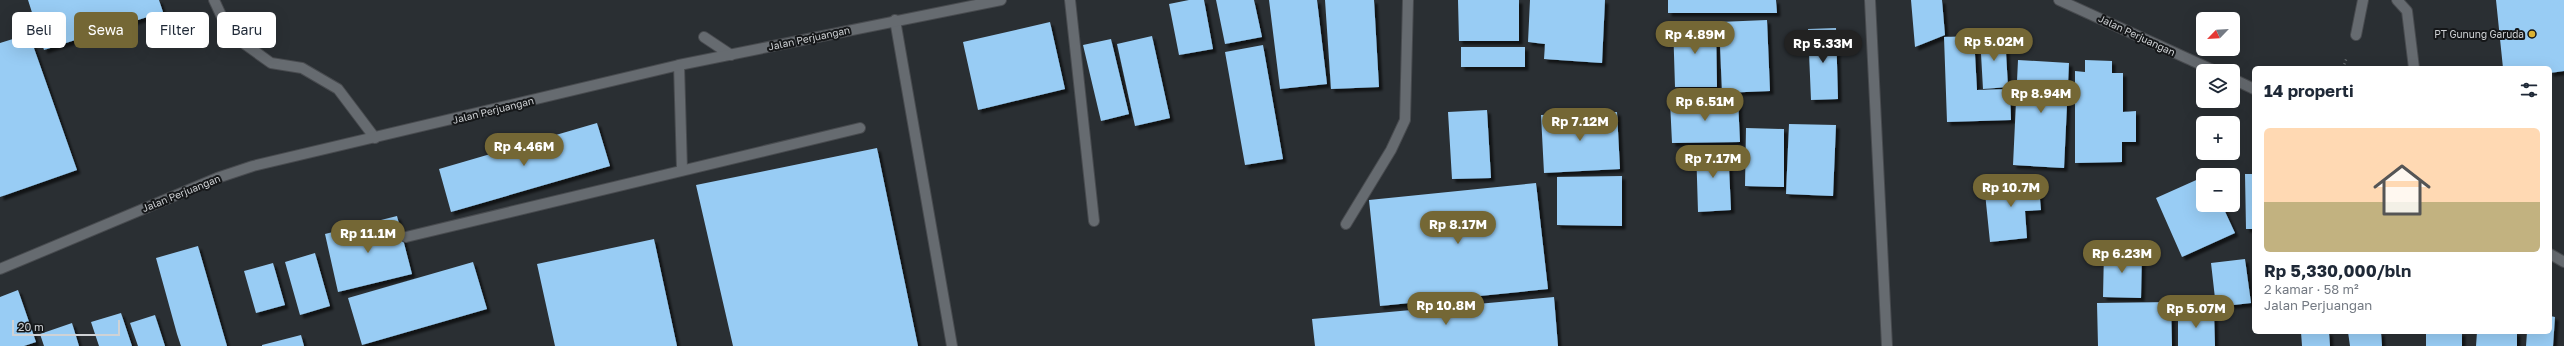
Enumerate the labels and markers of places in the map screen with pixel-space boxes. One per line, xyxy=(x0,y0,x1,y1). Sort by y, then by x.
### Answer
pin: Rp 4.89M xyxy=(1654,21,1736,55)
pin: Rp 5.02M xyxy=(1953,28,2035,62)
place label: PT Gunung Garuda xyxy=(2434,28,2524,40)
marker: PT Gunung Garuda xyxy=(2527,29,2537,39)
pin: Rp 5.33M xyxy=(1782,30,1864,64)
pin: Rp 8.94M xyxy=(2000,80,2082,114)
pin: Rp 6.51M xyxy=(1664,88,1746,122)
pin: Rp 7.12M xyxy=(1539,108,1621,142)
pin: Rp 4.46M xyxy=(483,133,565,167)
pin: Rp 7.17M xyxy=(1672,145,1754,179)
pin: Rp 10.7M xyxy=(1970,174,2052,208)
pin: Rp 8.17M xyxy=(1417,211,1499,245)
pin: Rp 11.1M xyxy=(327,220,409,254)
pin: Rp 6.23M xyxy=(2081,240,2163,274)
pin: Rp 10.8M xyxy=(1405,292,1487,326)
pin: Rp 5.07M xyxy=(2155,295,2237,329)

